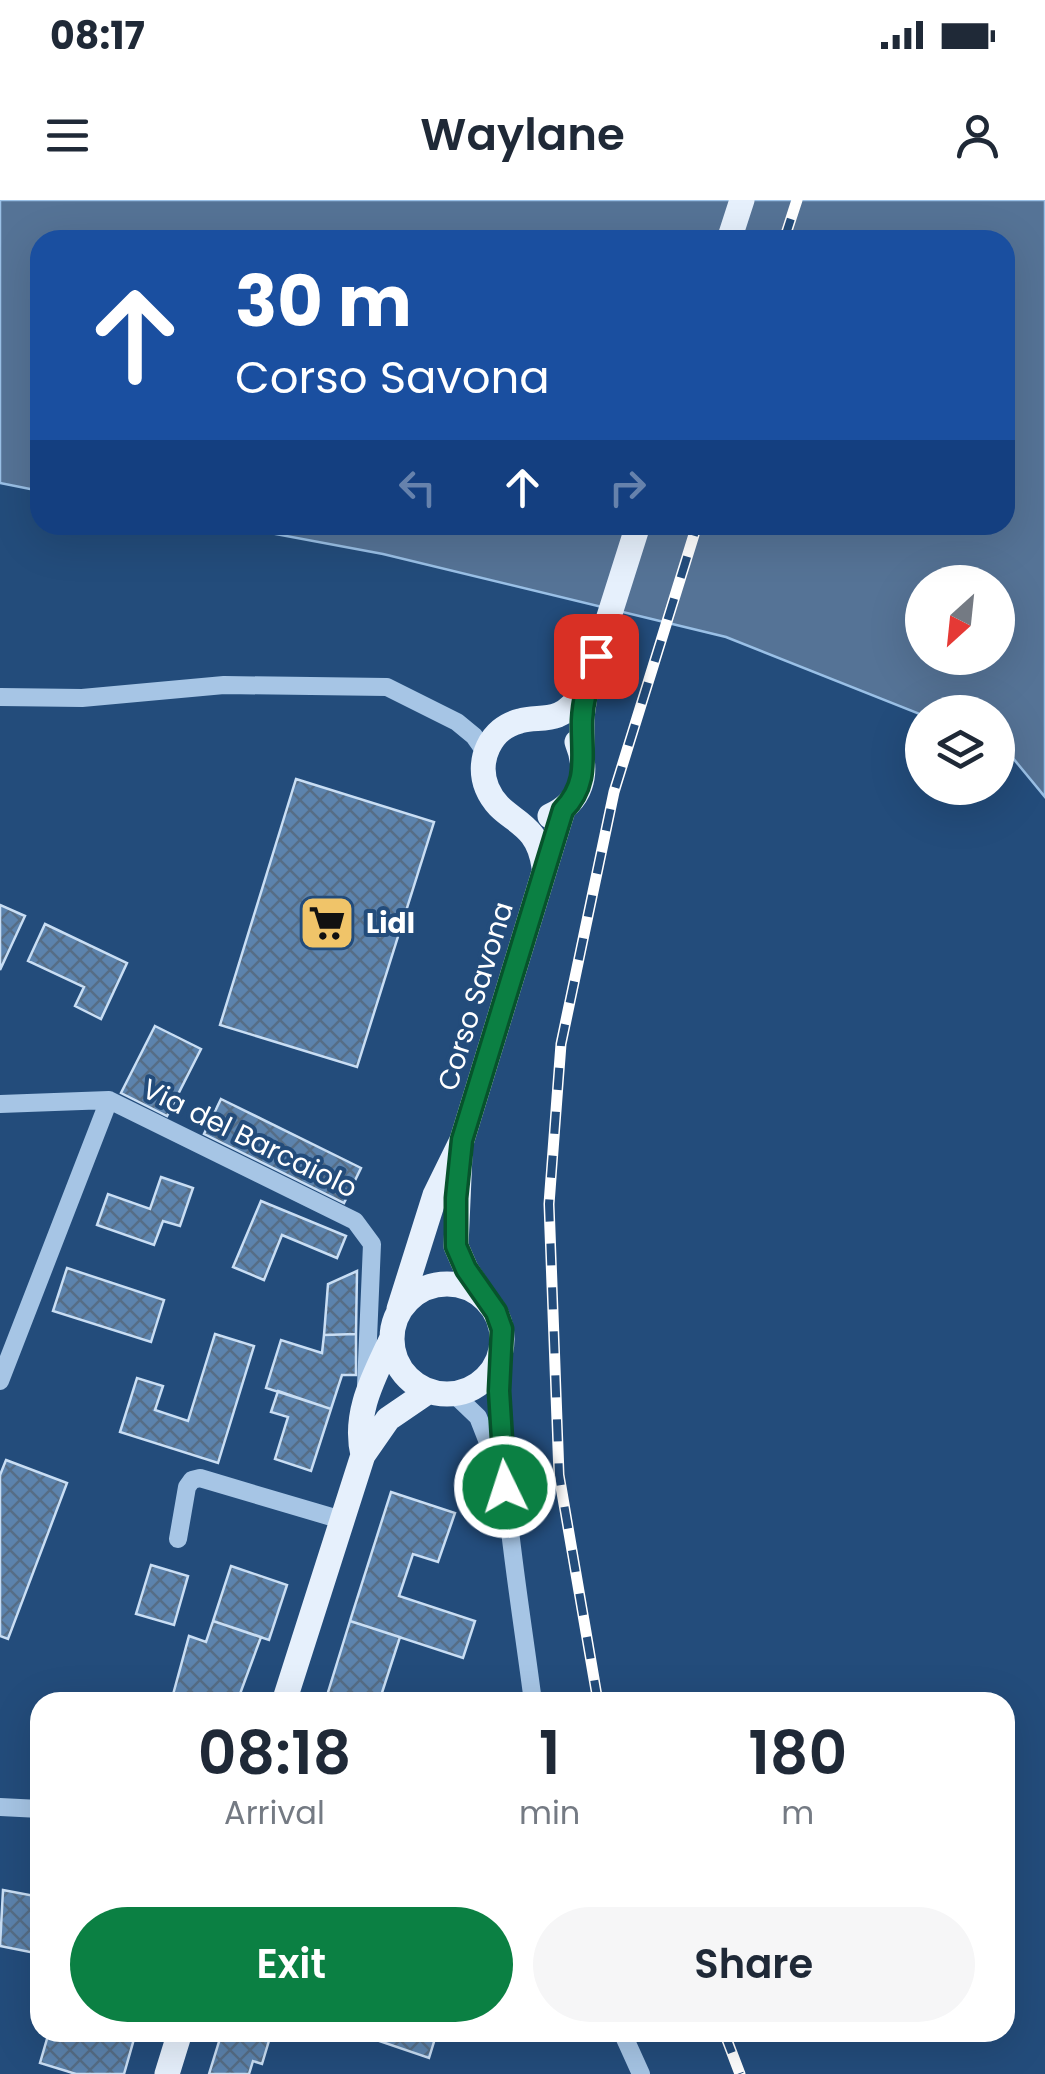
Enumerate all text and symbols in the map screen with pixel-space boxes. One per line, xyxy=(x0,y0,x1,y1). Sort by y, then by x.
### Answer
text: 08:17 xyxy=(50,9,145,62)
text: Waylane xyxy=(420,103,625,166)
icon: menu xyxy=(40,108,95,163)
icon: person xyxy=(950,108,1005,163)
text: 30 m xyxy=(235,252,412,351)
icon: ahead xyxy=(70,270,200,400)
text: Corso Savona xyxy=(235,346,550,409)
icon: left xyxy=(390,460,445,515)
icon: ahead xyxy=(495,460,550,515)
icon: right xyxy=(600,460,655,515)
north arrow xyxy=(905,565,1015,675)
map controls xyxy=(905,565,1015,805)
pin xyxy=(554,614,639,699)
icon: arrive xyxy=(569,629,624,684)
button: layers xyxy=(905,695,1015,805)
supermarket icon: Lidl xyxy=(297,893,357,953)
street label: Corso Savona xyxy=(428,897,523,1095)
place label: Lidl xyxy=(366,904,415,943)
street label: Via del Barcaiolo xyxy=(136,1069,364,1207)
position arrow xyxy=(453,1435,557,1539)
text: 08:18 xyxy=(198,1711,351,1795)
text: 1 xyxy=(539,1711,561,1795)
text: 180 xyxy=(748,1711,847,1795)
text: Arrival xyxy=(224,1790,325,1835)
text: min xyxy=(519,1790,580,1835)
text: m xyxy=(781,1790,814,1835)
button: Exit xyxy=(70,1907,513,2022)
button: Share xyxy=(533,1907,975,2022)

